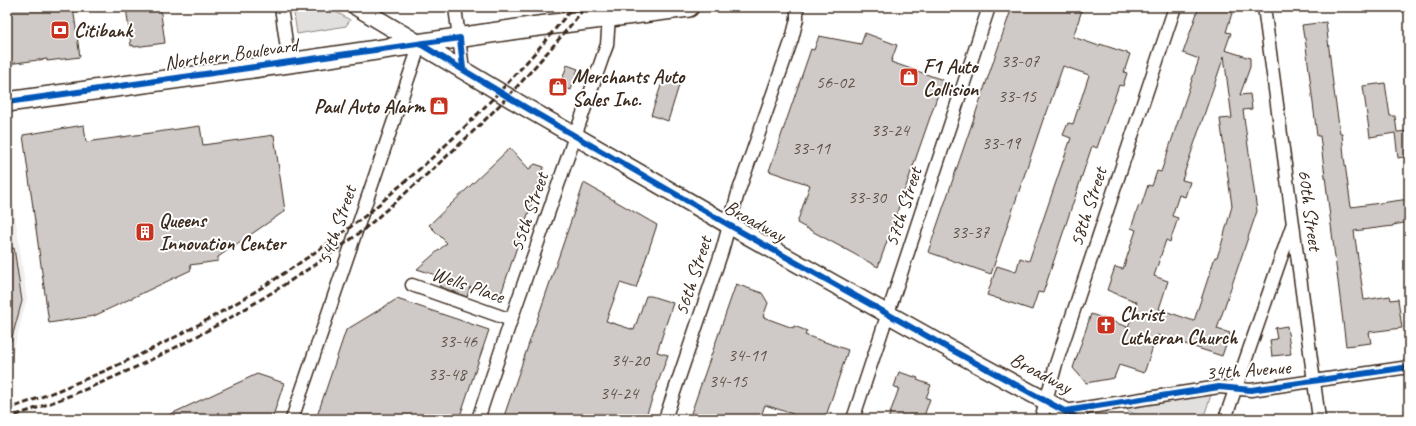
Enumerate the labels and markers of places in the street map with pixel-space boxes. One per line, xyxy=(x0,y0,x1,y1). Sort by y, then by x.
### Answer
place label: Citibank xyxy=(74,18,134,43)
bank icon: Citibank xyxy=(49,19,71,41)
place label: F1 Auto Collision xyxy=(923,54,979,102)
place label: Merchants Auto Sales Inc. xyxy=(572,64,686,112)
shop icon: F1 Auto Collision xyxy=(898,66,920,88)
shop icon: Merchants Auto Sales Inc. xyxy=(547,76,569,98)
place label: Paul Auto Alarm xyxy=(314,94,427,119)
shop icon: Paul Auto Alarm xyxy=(428,95,450,117)
place label: Queens Innovation Center xyxy=(159,208,288,256)
building icon: Queens Innovation Center xyxy=(134,221,156,243)
place label: Christ Lutheran Church xyxy=(1120,302,1238,350)
church icon: Christ Lutheran Church xyxy=(1095,314,1117,336)

